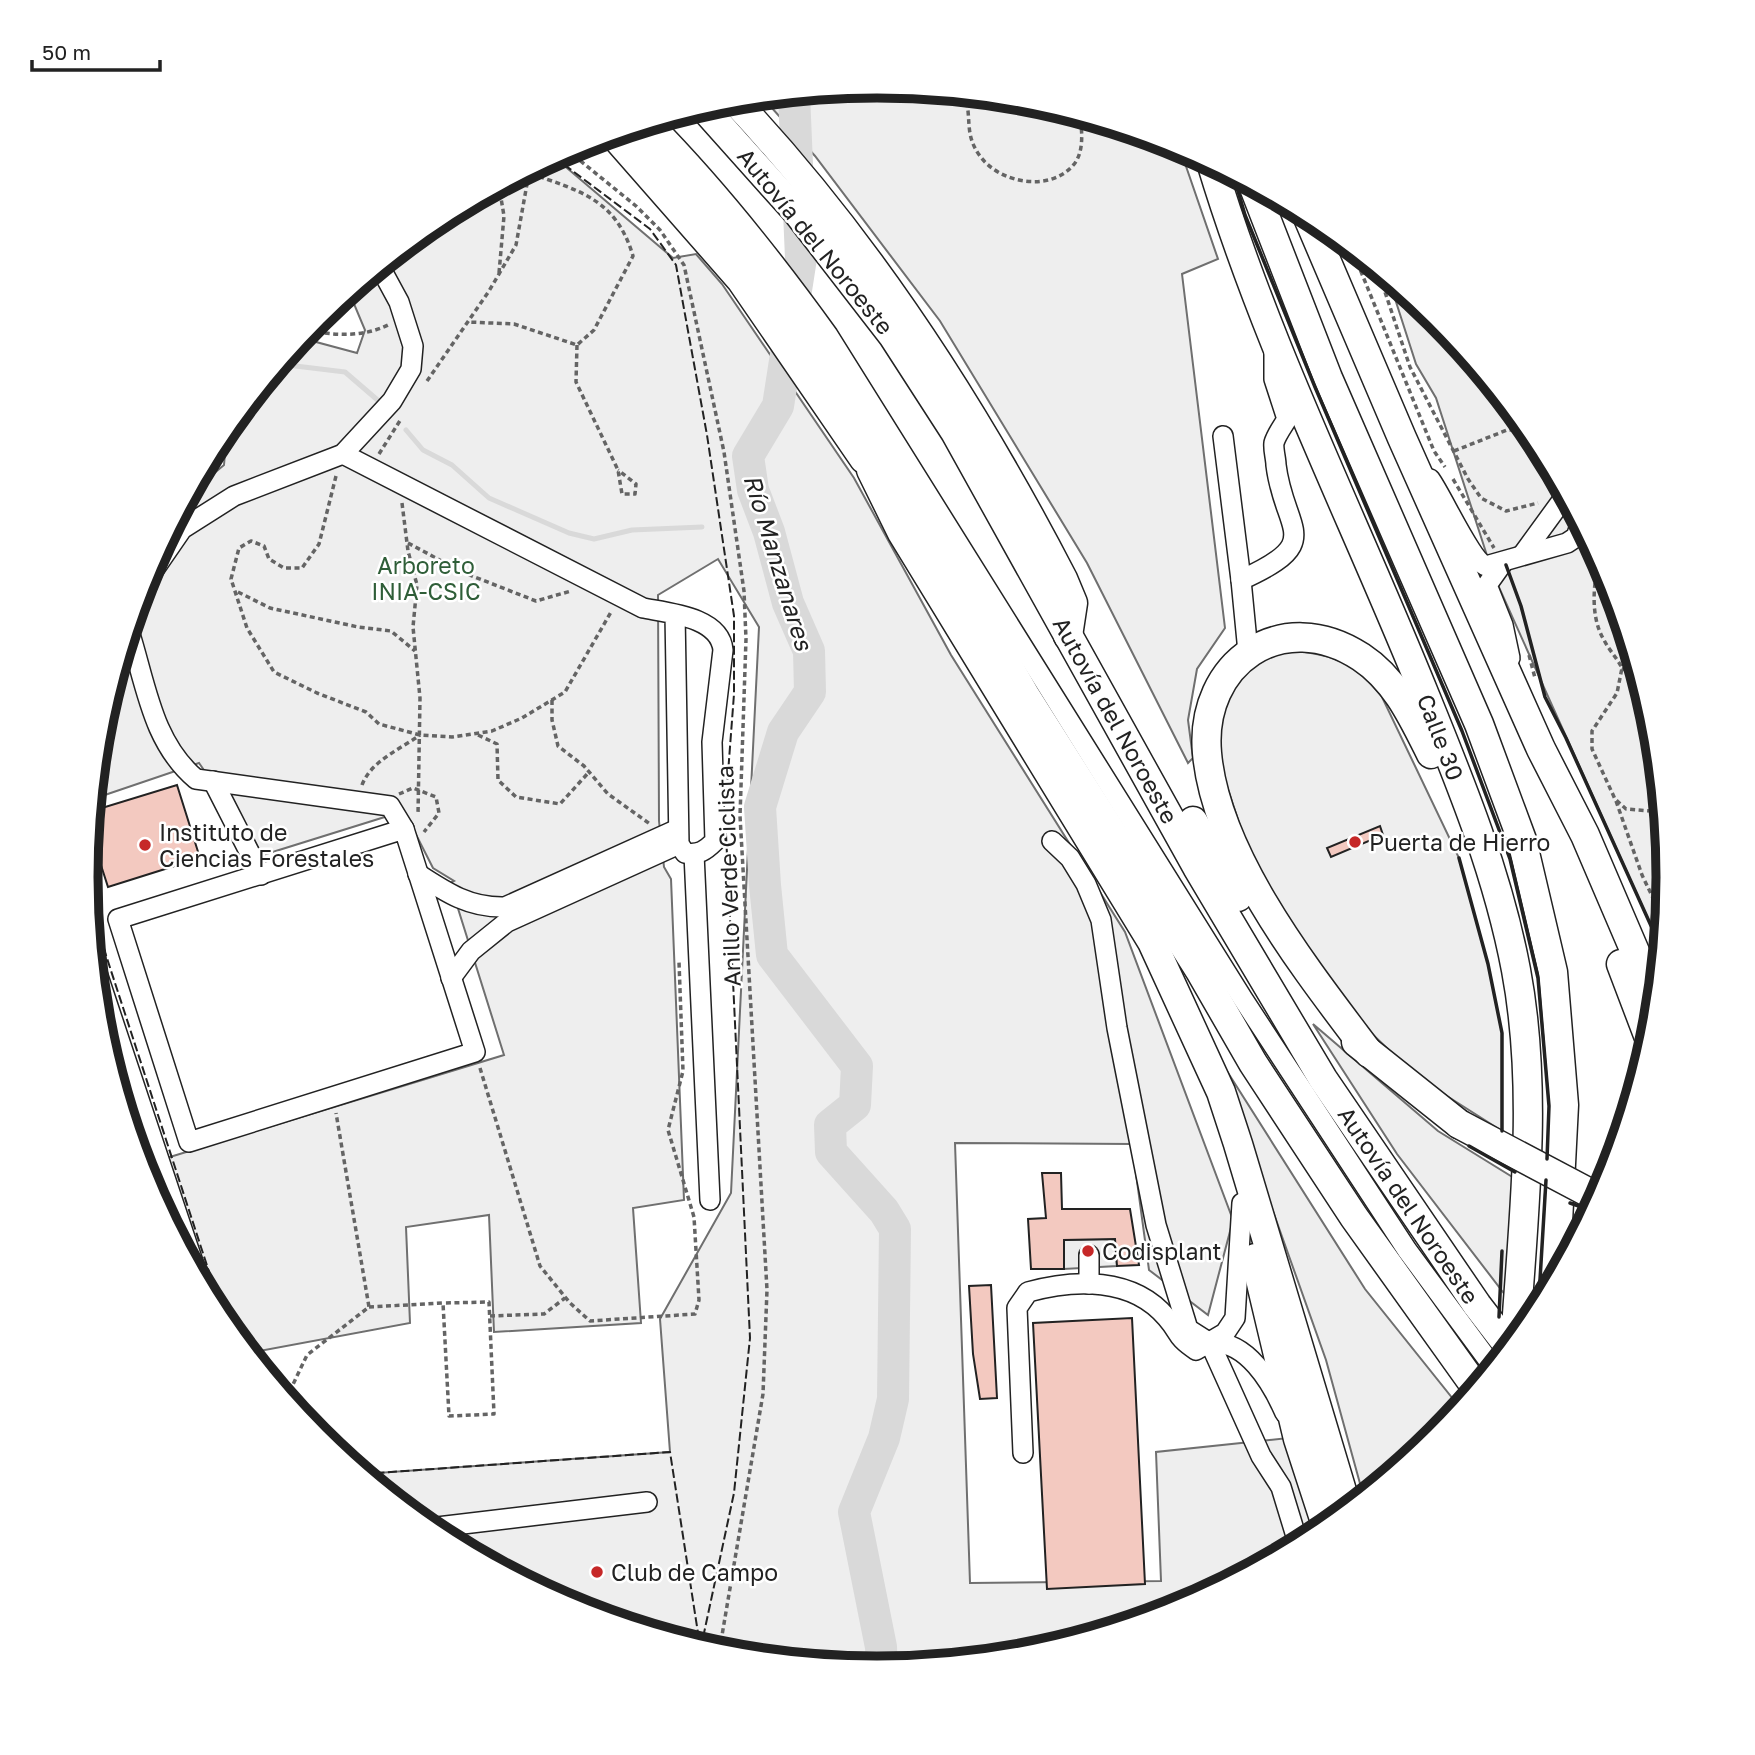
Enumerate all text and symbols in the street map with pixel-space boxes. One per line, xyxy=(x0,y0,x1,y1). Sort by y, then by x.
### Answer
scale bar xyxy=(32,28,159,72)
text: 50 m xyxy=(42,39,91,65)
street label: Autovía del Noroeste xyxy=(732,142,900,340)
water label: Río Manzanares xyxy=(739,471,820,654)
park label: Arboreto INIA-CSIC xyxy=(371,551,481,605)
street label: Autovía del Noroeste xyxy=(1048,612,1184,828)
street label: Calle 30 xyxy=(1412,690,1470,784)
street label: Anillo Verde Ciclista xyxy=(710,765,746,987)
place label: Instituto de Ciencias Forestales xyxy=(159,818,374,872)
place label: Puerta de Hierro xyxy=(1369,828,1550,856)
marker: Puerta de Hierro xyxy=(1347,834,1363,850)
marker: Instituto de Ciencias Forestales xyxy=(137,837,153,853)
street label: Autovía del Noroeste xyxy=(1333,1101,1485,1309)
place label: Codisplant xyxy=(1102,1237,1222,1265)
marker: Codisplant xyxy=(1080,1243,1096,1259)
place label: Club de Campo xyxy=(611,1558,778,1586)
marker: Club de Campo xyxy=(589,1564,605,1580)

